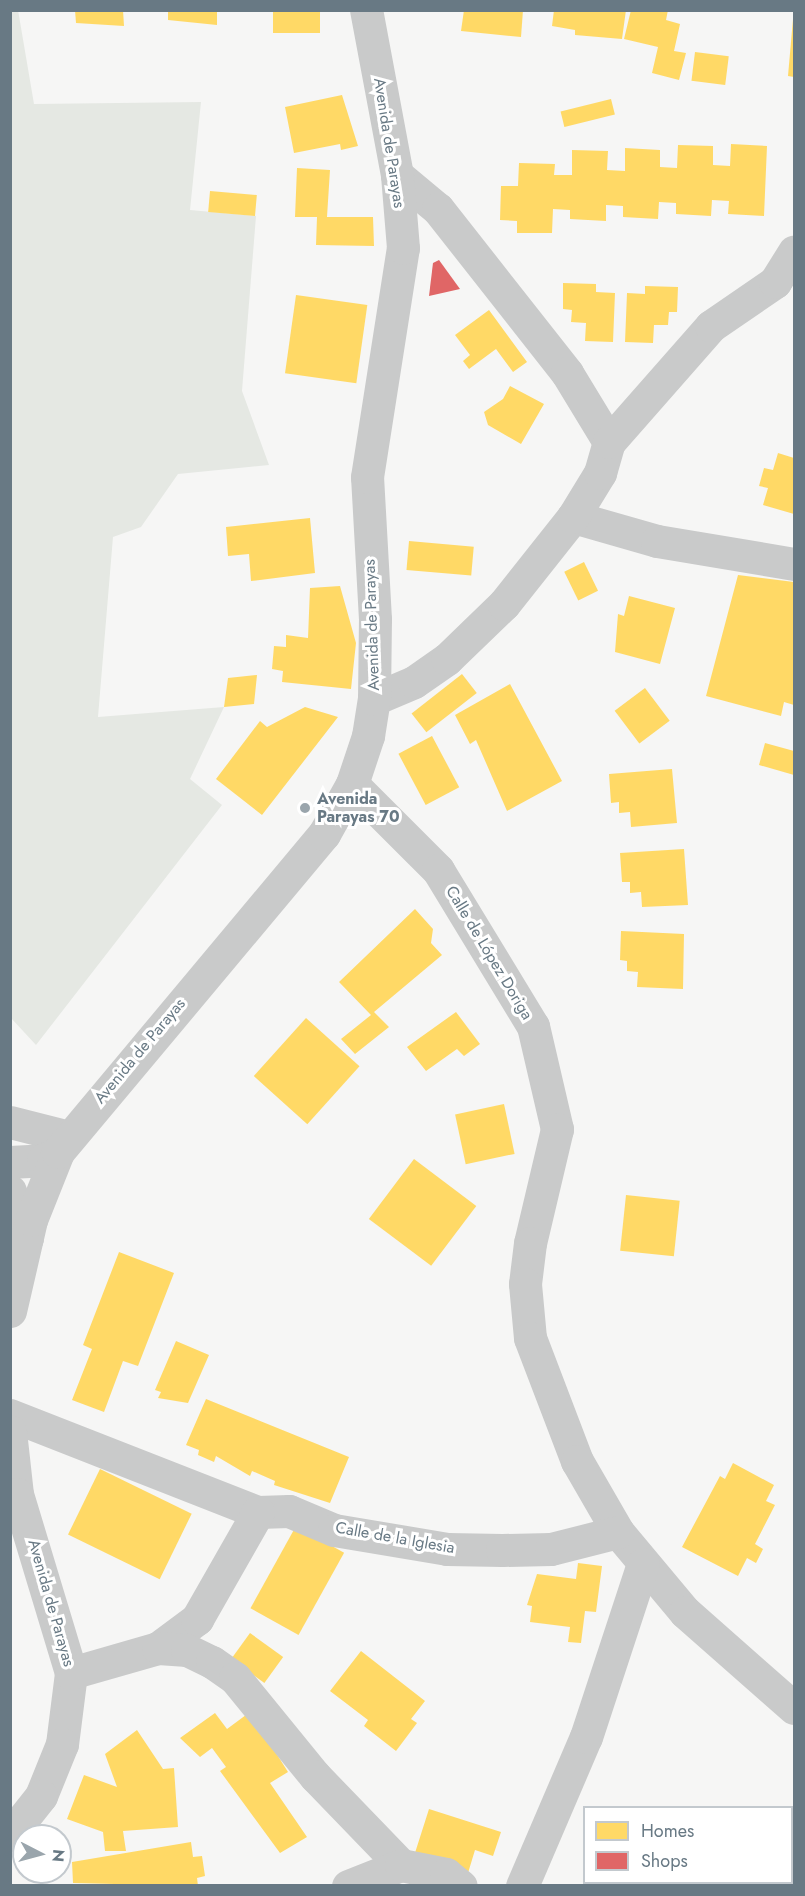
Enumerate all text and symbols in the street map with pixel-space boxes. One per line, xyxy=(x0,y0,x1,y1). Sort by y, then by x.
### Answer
street label: Avenida de Parayas xyxy=(369,77,409,209)
street label: Avenida de Parayas xyxy=(360,559,384,691)
place label: Avenida Parayas 70 xyxy=(317,789,400,827)
marker: Avenida Parayas 70 xyxy=(298,801,312,815)
street label: Calle de López Doriga xyxy=(441,883,537,1023)
street label: Avenida de Parayas xyxy=(90,994,190,1108)
street label: Calle de la Iglesia xyxy=(334,1518,456,1558)
street label: Avenida de Parayas xyxy=(24,1537,78,1669)
legend xyxy=(583,1806,793,1884)
text: Homes xyxy=(641,1818,694,1844)
north arrow xyxy=(12,1824,72,1884)
text: N xyxy=(46,1848,71,1863)
text: Shops xyxy=(641,1848,688,1874)

